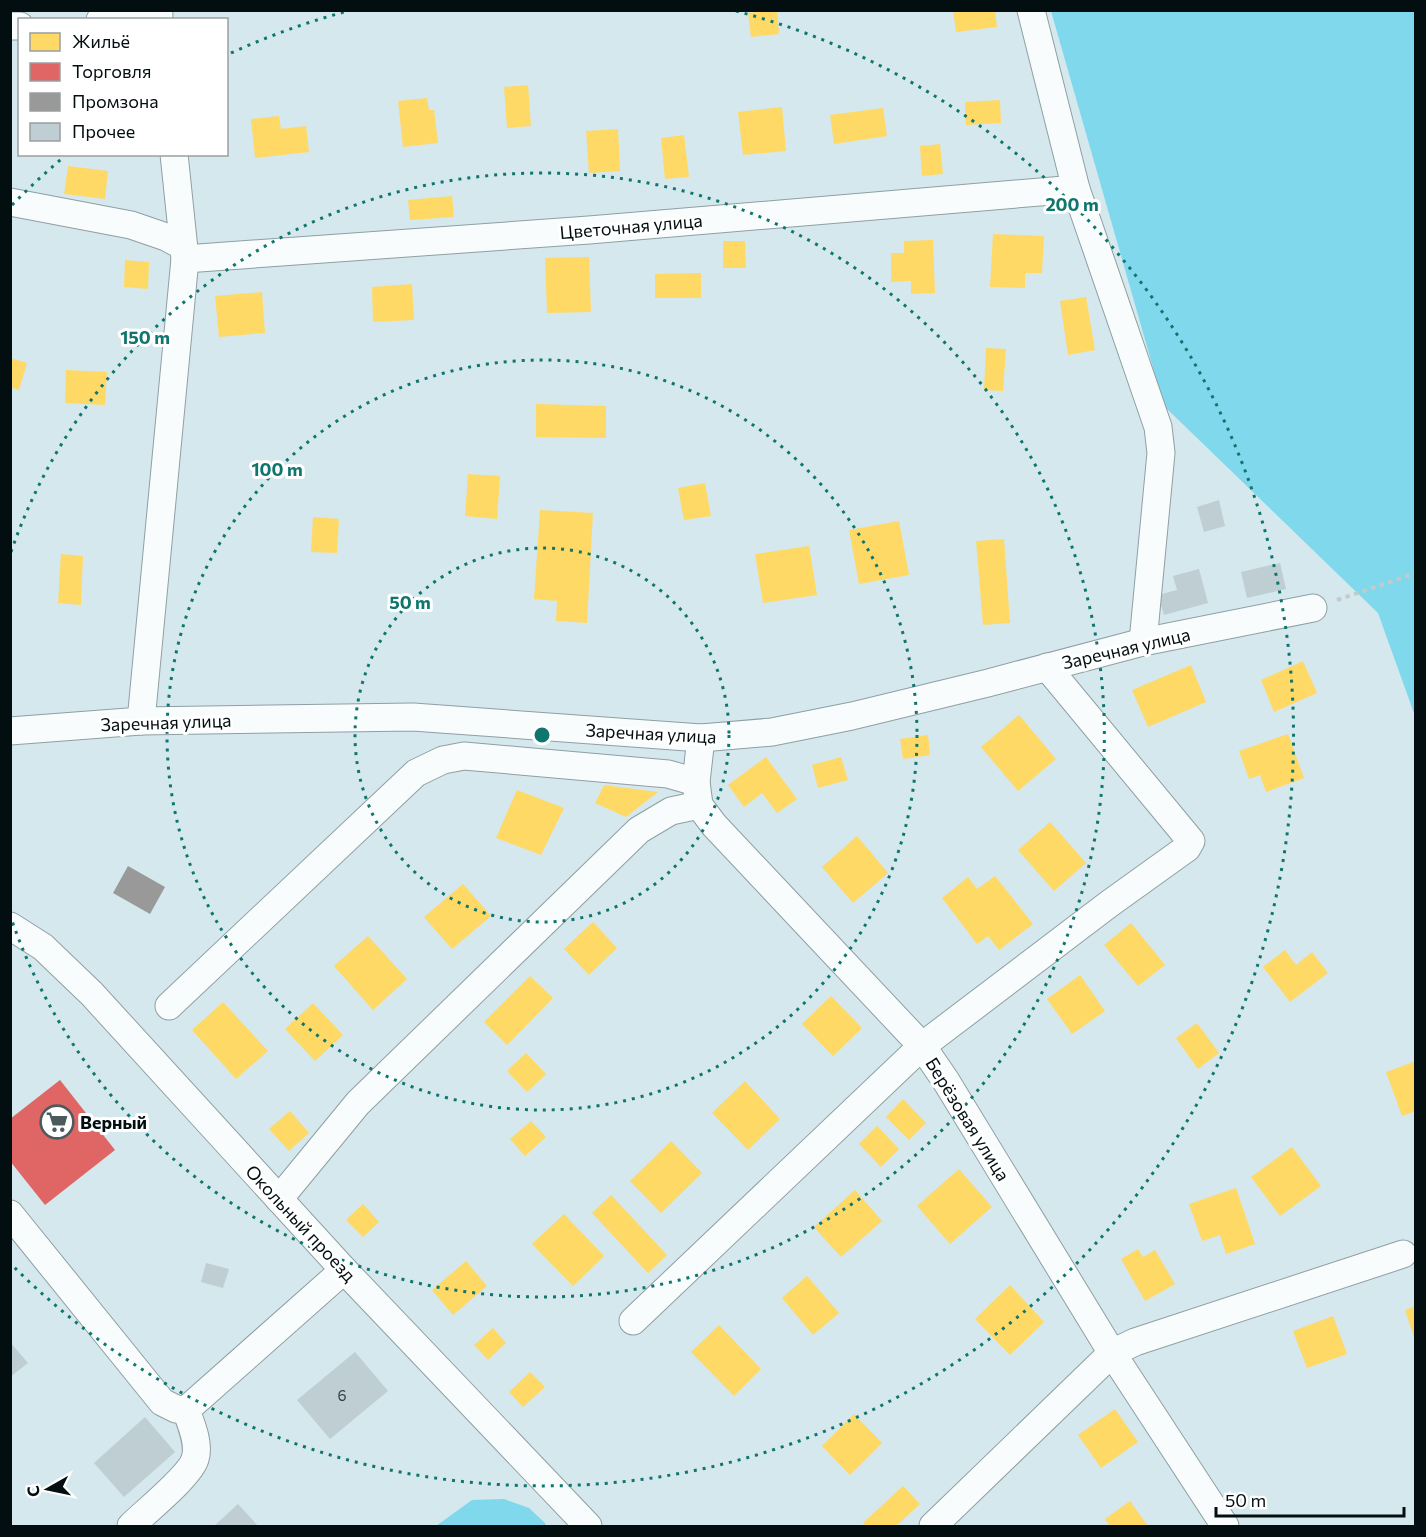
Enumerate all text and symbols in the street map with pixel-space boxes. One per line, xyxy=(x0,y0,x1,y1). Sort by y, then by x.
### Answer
legend xyxy=(18,18,228,156)
text: Жильё xyxy=(72,30,130,52)
text: Торговля xyxy=(72,60,151,82)
text: Промзона xyxy=(72,90,159,112)
text: Прочее xyxy=(72,120,135,142)
text: 200 m xyxy=(1045,193,1099,215)
street label: Цветочная улица xyxy=(559,209,703,243)
text: 150 m xyxy=(120,326,170,348)
text: 100 m xyxy=(251,458,303,480)
text: 50 m xyxy=(389,591,431,613)
street label: Заречная улица xyxy=(1060,623,1192,673)
street label: Заречная улица xyxy=(100,709,232,735)
street label: Заречная улица xyxy=(585,719,717,747)
centre of rings xyxy=(532,725,552,745)
street label: Берёзовая улица xyxy=(921,1053,1015,1185)
supermarket icon: Верный xyxy=(39,1104,75,1140)
place label: Верный xyxy=(80,1111,147,1133)
street label: Окольный проезд xyxy=(241,1160,361,1286)
house number: 6 xyxy=(337,1386,347,1404)
north arrow xyxy=(18,1459,78,1519)
scale bar xyxy=(1216,1480,1404,1518)
text: С xyxy=(22,1484,43,1498)
text: 50 m xyxy=(1225,1489,1266,1511)

